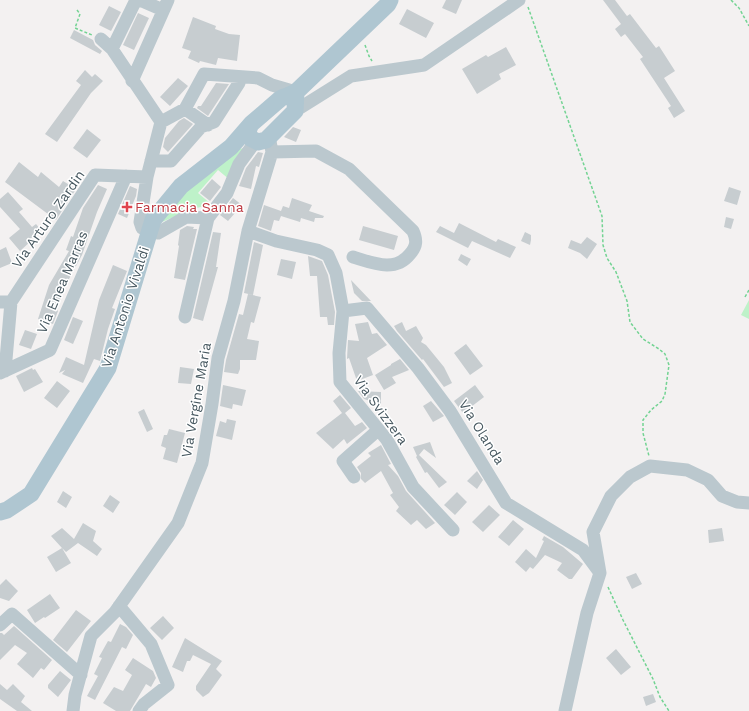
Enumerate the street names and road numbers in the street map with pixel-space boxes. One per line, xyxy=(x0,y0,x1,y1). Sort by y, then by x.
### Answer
street label: Via Arturo Zardin xyxy=(8,167,88,271)
street label: Via Enea Marras xyxy=(33,228,91,336)
street label: Via Antonio Vivaldi xyxy=(98,244,152,370)
street label: Via Vergine Maria xyxy=(178,341,214,459)
street label: Via Svizzera xyxy=(351,372,411,448)
street label: Via Olanda xyxy=(456,397,508,467)

